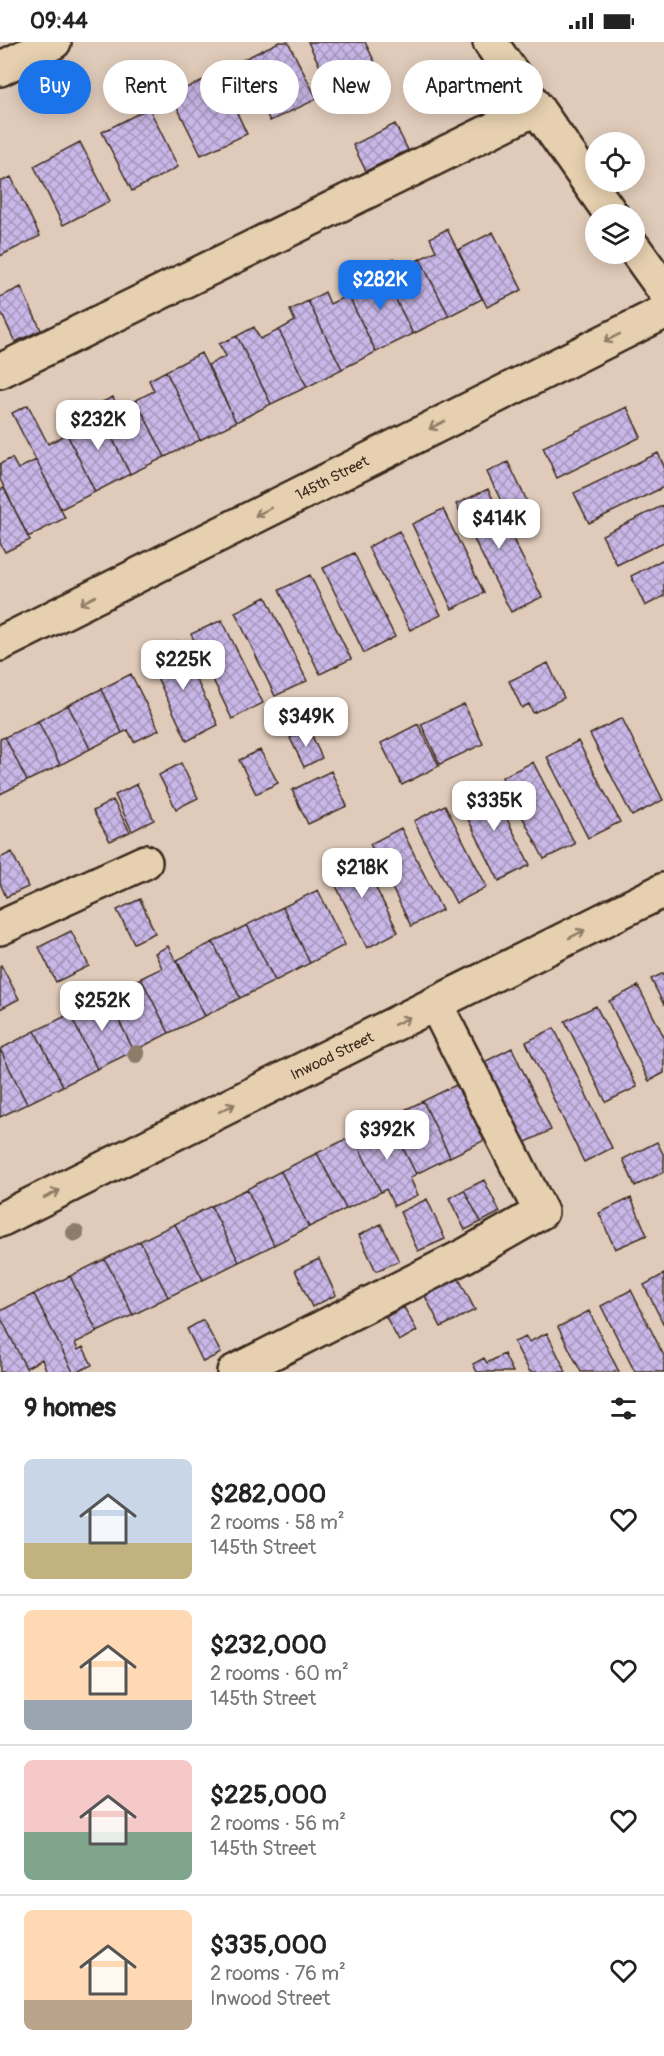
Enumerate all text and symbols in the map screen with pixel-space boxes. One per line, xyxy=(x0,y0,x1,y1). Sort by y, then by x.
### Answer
text: 09:44 xyxy=(30,7,88,35)
chip: Buy xyxy=(18,60,91,114)
chip: Rent xyxy=(103,60,188,114)
chip: Filters xyxy=(200,60,299,114)
chip: New xyxy=(311,60,391,114)
chip: Apartment xyxy=(403,60,543,114)
map controls xyxy=(585,132,645,264)
button: locate xyxy=(585,132,645,192)
button: layers xyxy=(585,204,645,264)
pin: $282K xyxy=(338,260,422,311)
text: $282K xyxy=(352,267,408,292)
one-way arrow xyxy=(603,333,621,345)
pin: $232K xyxy=(56,400,140,451)
text: $232K xyxy=(70,407,126,432)
one-way arrow xyxy=(429,420,447,432)
street label: 145th Street xyxy=(292,451,373,505)
pin: $414K xyxy=(457,499,541,550)
text: $414K xyxy=(472,506,526,531)
one-way arrow xyxy=(254,507,272,519)
one-way arrow xyxy=(80,594,98,606)
pin: $225K xyxy=(141,640,225,691)
text: $225K xyxy=(155,647,211,672)
pin: $349K xyxy=(264,697,348,748)
text: $349K xyxy=(278,704,334,729)
pin: $335K xyxy=(452,781,536,832)
text: $335K xyxy=(466,788,522,813)
pin: $218K xyxy=(320,848,404,899)
text: $218K xyxy=(336,855,388,880)
one-way arrow xyxy=(567,928,585,939)
pin: $252K xyxy=(60,981,144,1032)
text: $252K xyxy=(74,988,130,1013)
one-way arrow xyxy=(393,1015,411,1027)
street label: Inwood Street xyxy=(287,1028,378,1085)
one-way arrow xyxy=(218,1101,236,1113)
pin: $392K xyxy=(345,1110,429,1161)
text: $392K xyxy=(359,1117,415,1142)
one-way arrow xyxy=(43,1188,61,1199)
text: 9 homes xyxy=(24,1392,116,1424)
icon: filters xyxy=(607,1392,640,1425)
text: $282,000 xyxy=(210,1478,326,1510)
icon: home xyxy=(72,1483,144,1555)
icon: heart xyxy=(607,1503,640,1536)
text: 2 rooms · 58 m² xyxy=(210,1510,345,1535)
text: 145th Street xyxy=(210,1535,316,1560)
text: $232,000 xyxy=(210,1629,327,1661)
icon: home xyxy=(72,1634,144,1706)
icon: heart xyxy=(607,1654,640,1687)
text: 2 rooms · 60 m² xyxy=(210,1661,349,1686)
text: 145th Street xyxy=(210,1686,316,1711)
text: $225,000 xyxy=(210,1779,327,1811)
icon: home xyxy=(72,1784,144,1856)
icon: heart xyxy=(607,1804,640,1837)
text: 2 rooms · 56 m² xyxy=(210,1811,346,1836)
text: 145th Street xyxy=(210,1836,316,1861)
text: $335,000 xyxy=(210,1929,327,1961)
icon: home xyxy=(72,1934,144,2006)
icon: heart xyxy=(607,1954,640,1987)
text: 2 rooms · 76 m² xyxy=(210,1961,346,1986)
text: Inwood Street xyxy=(210,1986,330,2011)

